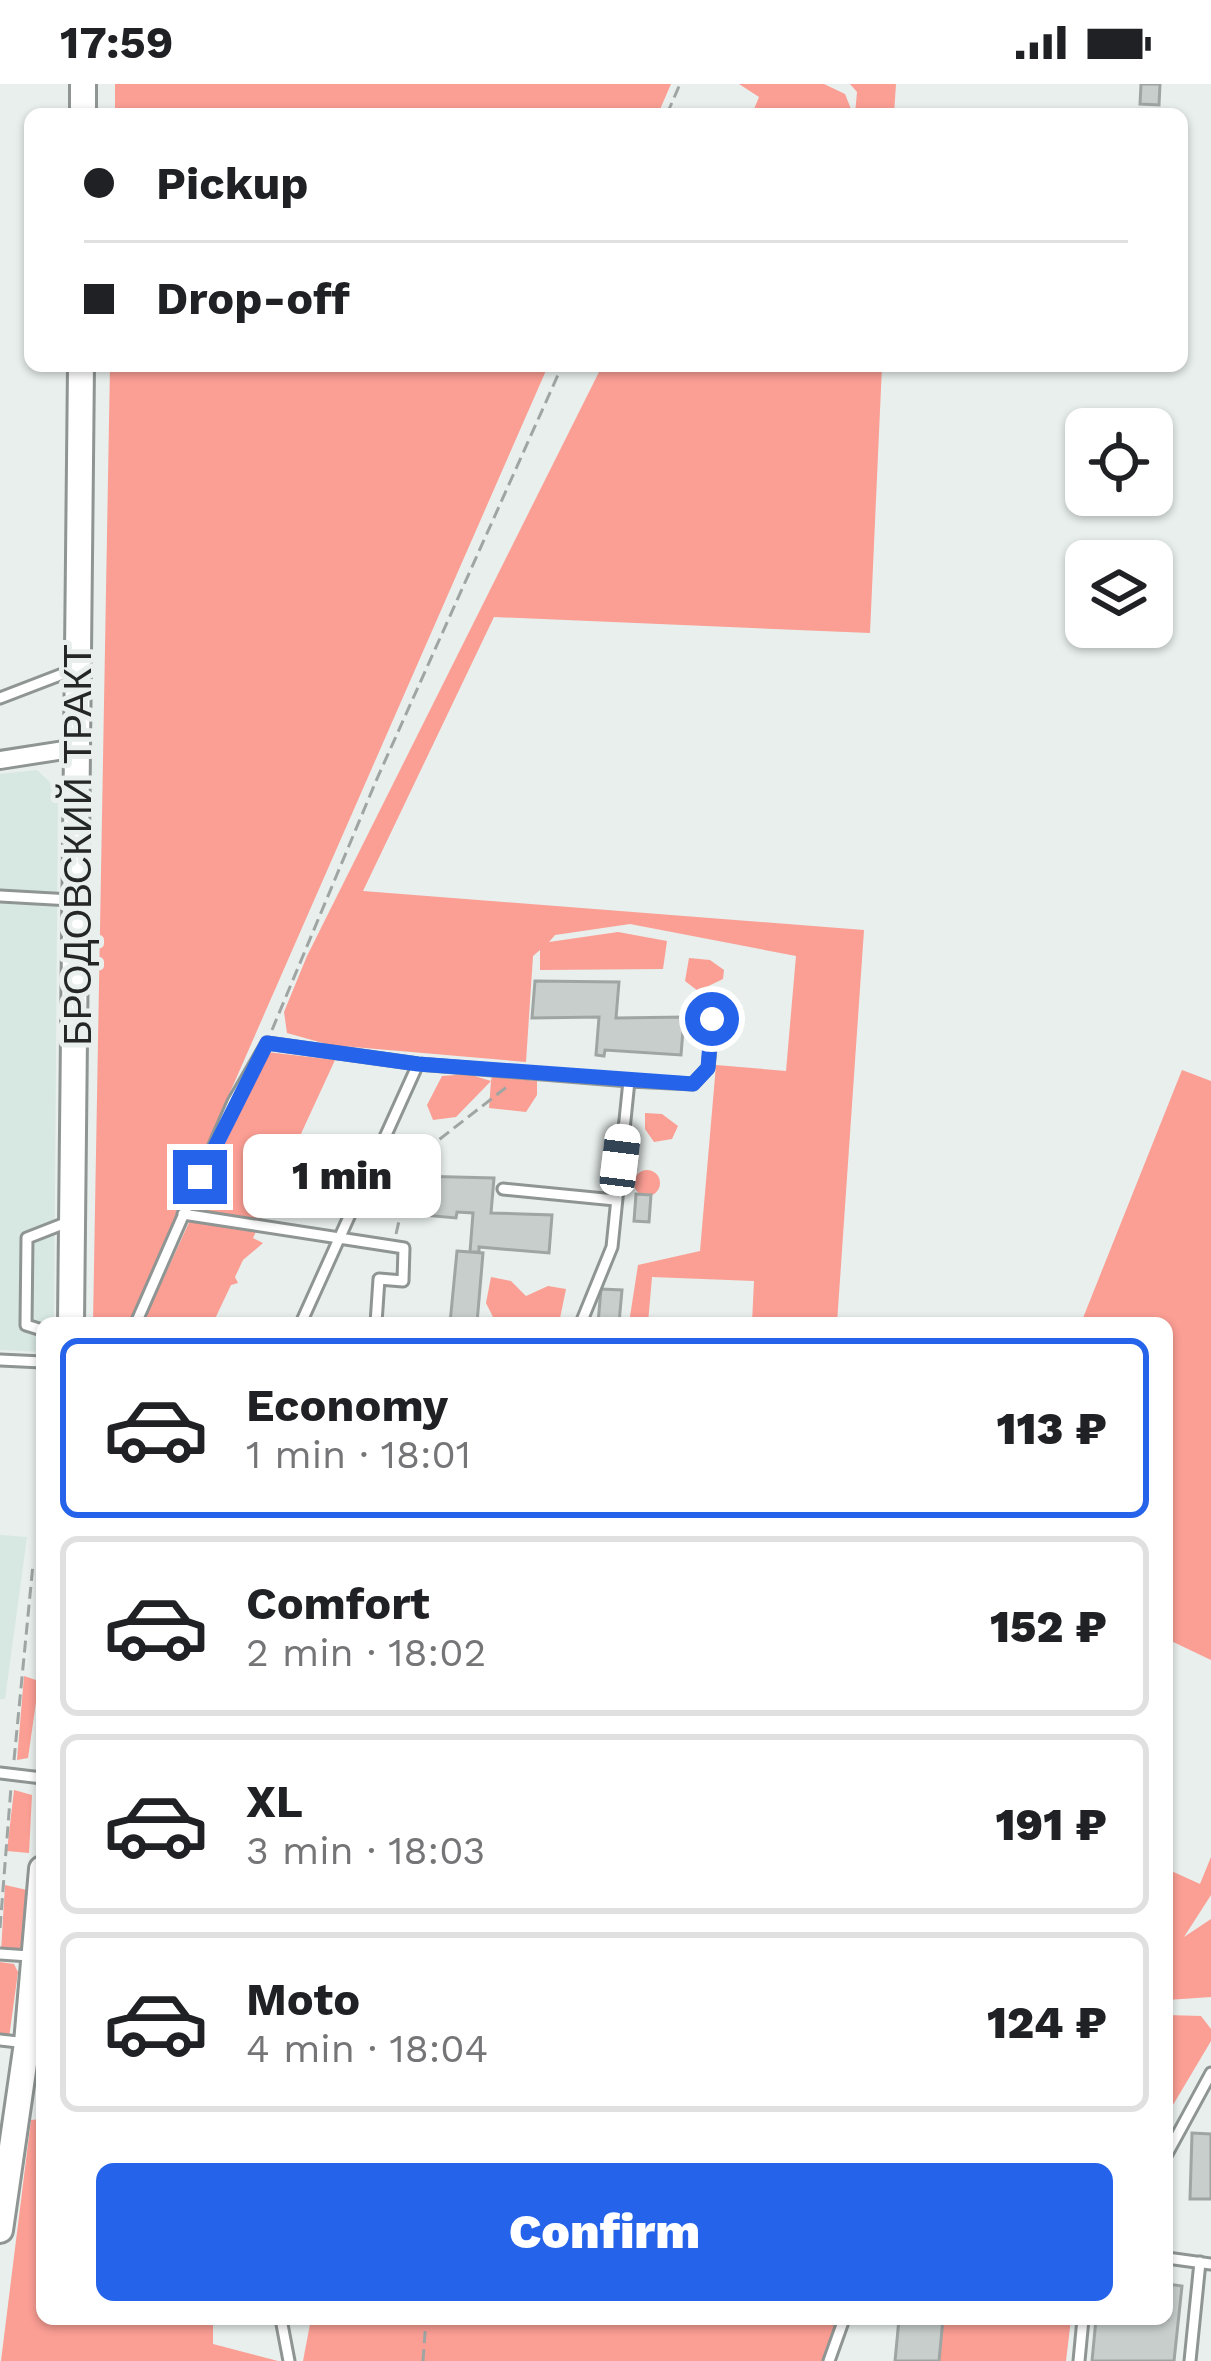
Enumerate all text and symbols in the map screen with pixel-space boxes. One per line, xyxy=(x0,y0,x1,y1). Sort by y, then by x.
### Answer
text: 17:59 xyxy=(60,16,174,69)
text: Pickup xyxy=(156,157,308,210)
text: Drop-off xyxy=(156,272,350,325)
map controls xyxy=(1065,408,1173,648)
button: locate xyxy=(1065,408,1173,516)
button: layers xyxy=(1065,540,1173,648)
street label: БРОДОВСКИЙ ТРАКТ xyxy=(55,644,100,1046)
route start xyxy=(685,992,739,1046)
car xyxy=(598,1122,642,1198)
callout: 1 min xyxy=(242,1135,440,1219)
route end xyxy=(173,1150,227,1204)
text: 1 min xyxy=(292,1153,392,1198)
icon: car xyxy=(102,1374,210,1482)
text: Economy xyxy=(246,1379,448,1432)
text: 113 ₽ xyxy=(996,1402,1107,1455)
text: 1 min · 18:01 xyxy=(246,1432,471,1477)
icon: car xyxy=(102,1572,210,1680)
text: Comfort xyxy=(246,1577,430,1630)
text: 152 ₽ xyxy=(990,1600,1107,1653)
text: 2 min · 18:02 xyxy=(246,1630,486,1675)
icon: car xyxy=(102,1770,210,1878)
text: XL xyxy=(246,1775,303,1828)
text: 191 ₽ xyxy=(996,1798,1107,1851)
text: 3 min · 18:03 xyxy=(246,1828,485,1873)
icon: car xyxy=(102,1968,210,2076)
text: Moto xyxy=(246,1973,360,2026)
text: 124 ₽ xyxy=(987,1996,1107,2049)
text: 4 min · 18:04 xyxy=(246,2026,488,2071)
button: Confirm xyxy=(96,2163,1113,2301)

